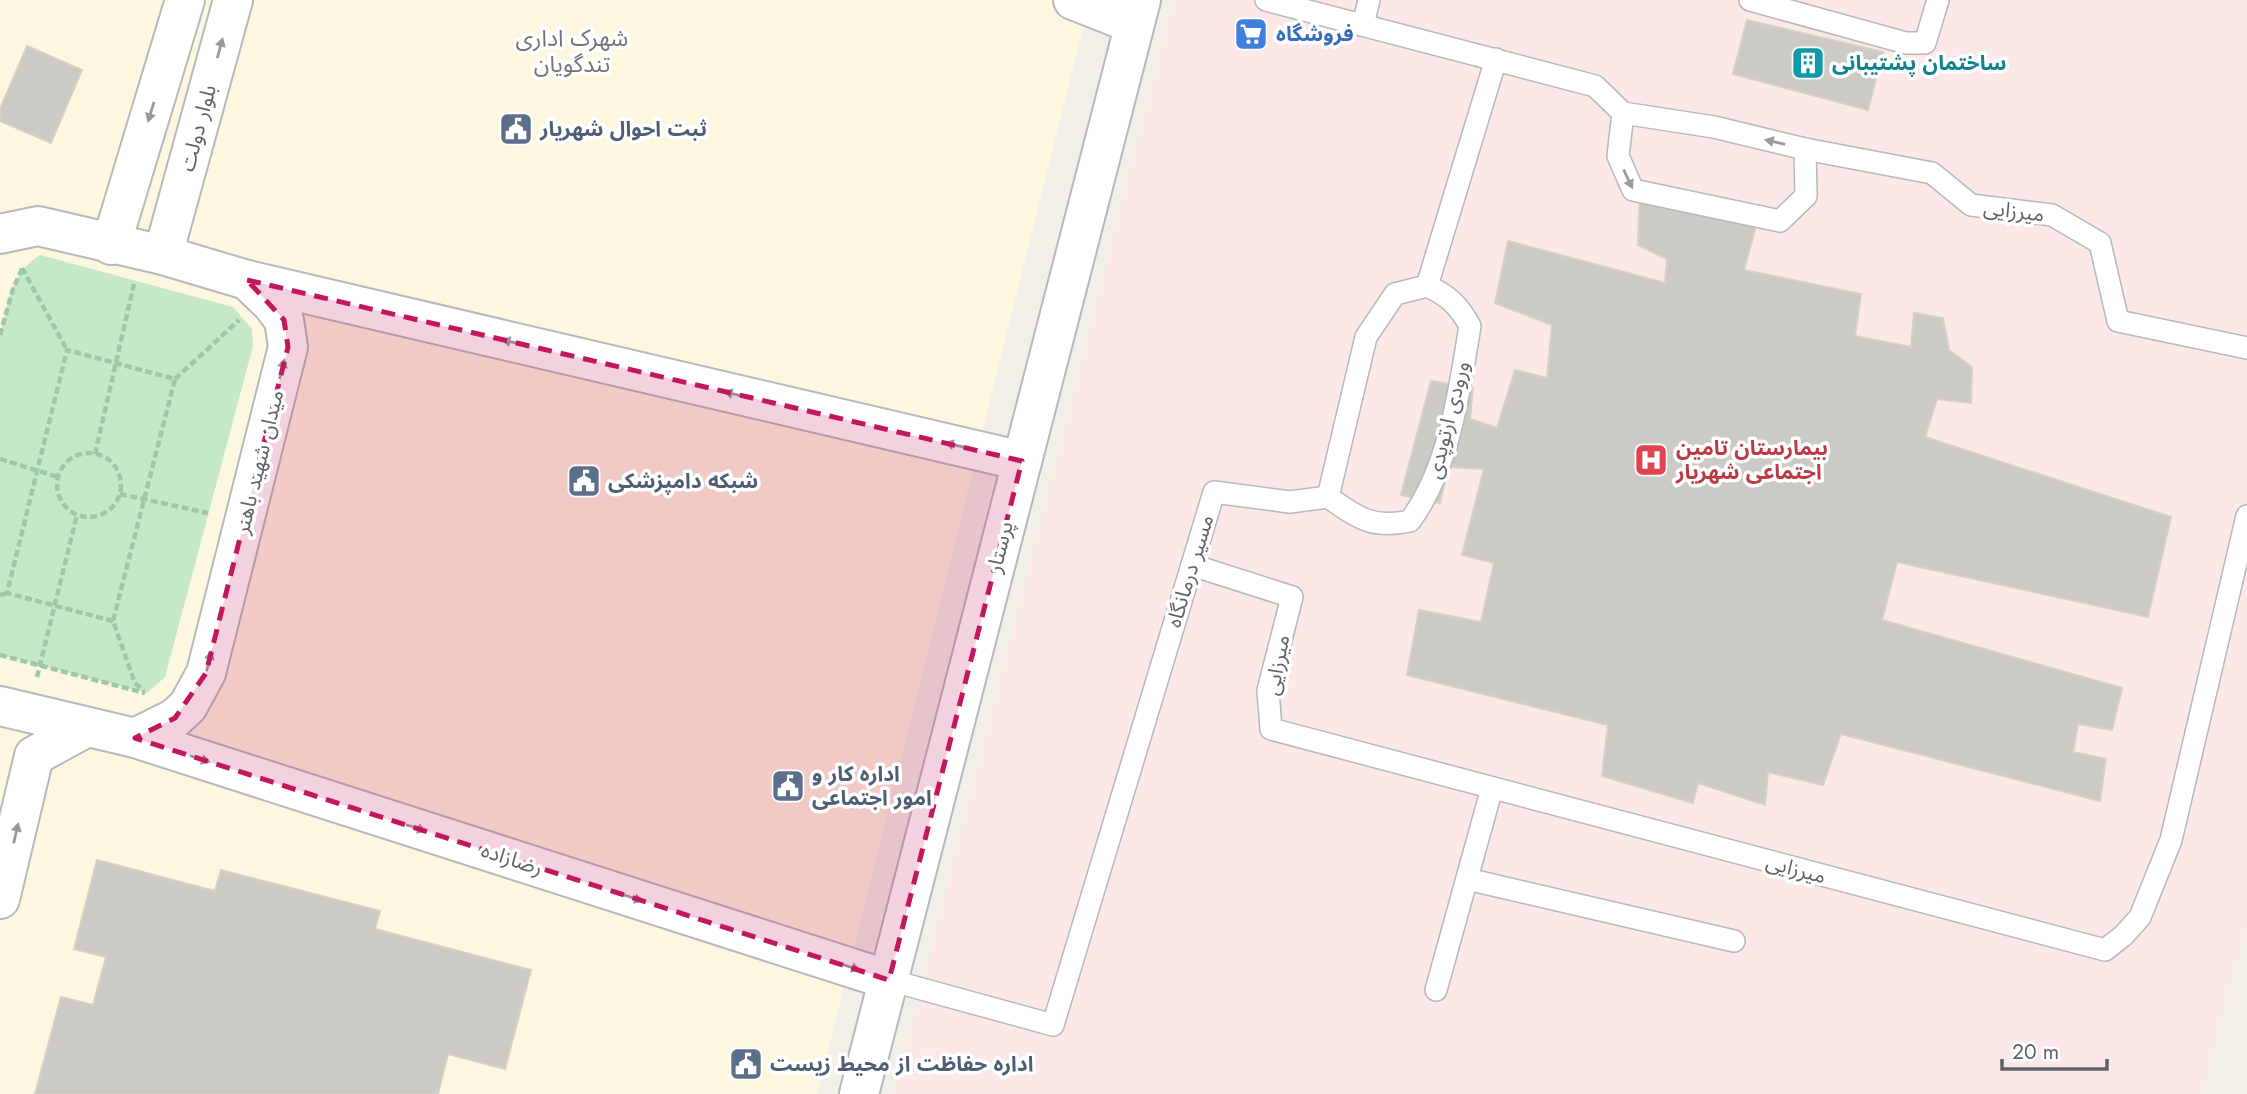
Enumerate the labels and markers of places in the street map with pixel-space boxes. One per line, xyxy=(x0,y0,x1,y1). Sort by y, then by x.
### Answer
supermarket icon: فروشگاه xyxy=(1232,15,1270,53)
place label: فروشگاه xyxy=(1276,19,1354,49)
building icon: ساختمان پشتیبانی xyxy=(1789,44,1827,82)
place label: ساختمان پشتیبانی xyxy=(1832,48,2006,78)
public building icon: ثبت احوال شهریار xyxy=(497,110,535,148)
place label: ثبت احوال شهریار xyxy=(539,114,707,144)
place label: بیمارستان تامین اجتماعی شهریار xyxy=(1675,433,1828,487)
hospital icon: بیمارستان تامین اجتماعی شهریار xyxy=(1632,441,1670,479)
public building icon: شبکه دامپزشکی xyxy=(565,462,603,500)
place label: شبکه دامپزشکی xyxy=(608,466,758,496)
place label: اداره کار و امور اجتماعی xyxy=(812,759,932,813)
public building icon: اداره کار و امور اجتماعی xyxy=(769,767,807,805)
public building icon: اداره حفاظت از محیط زیست xyxy=(727,1045,765,1083)
place label: اداره حفاظت از محیط زیست xyxy=(770,1049,1033,1079)

